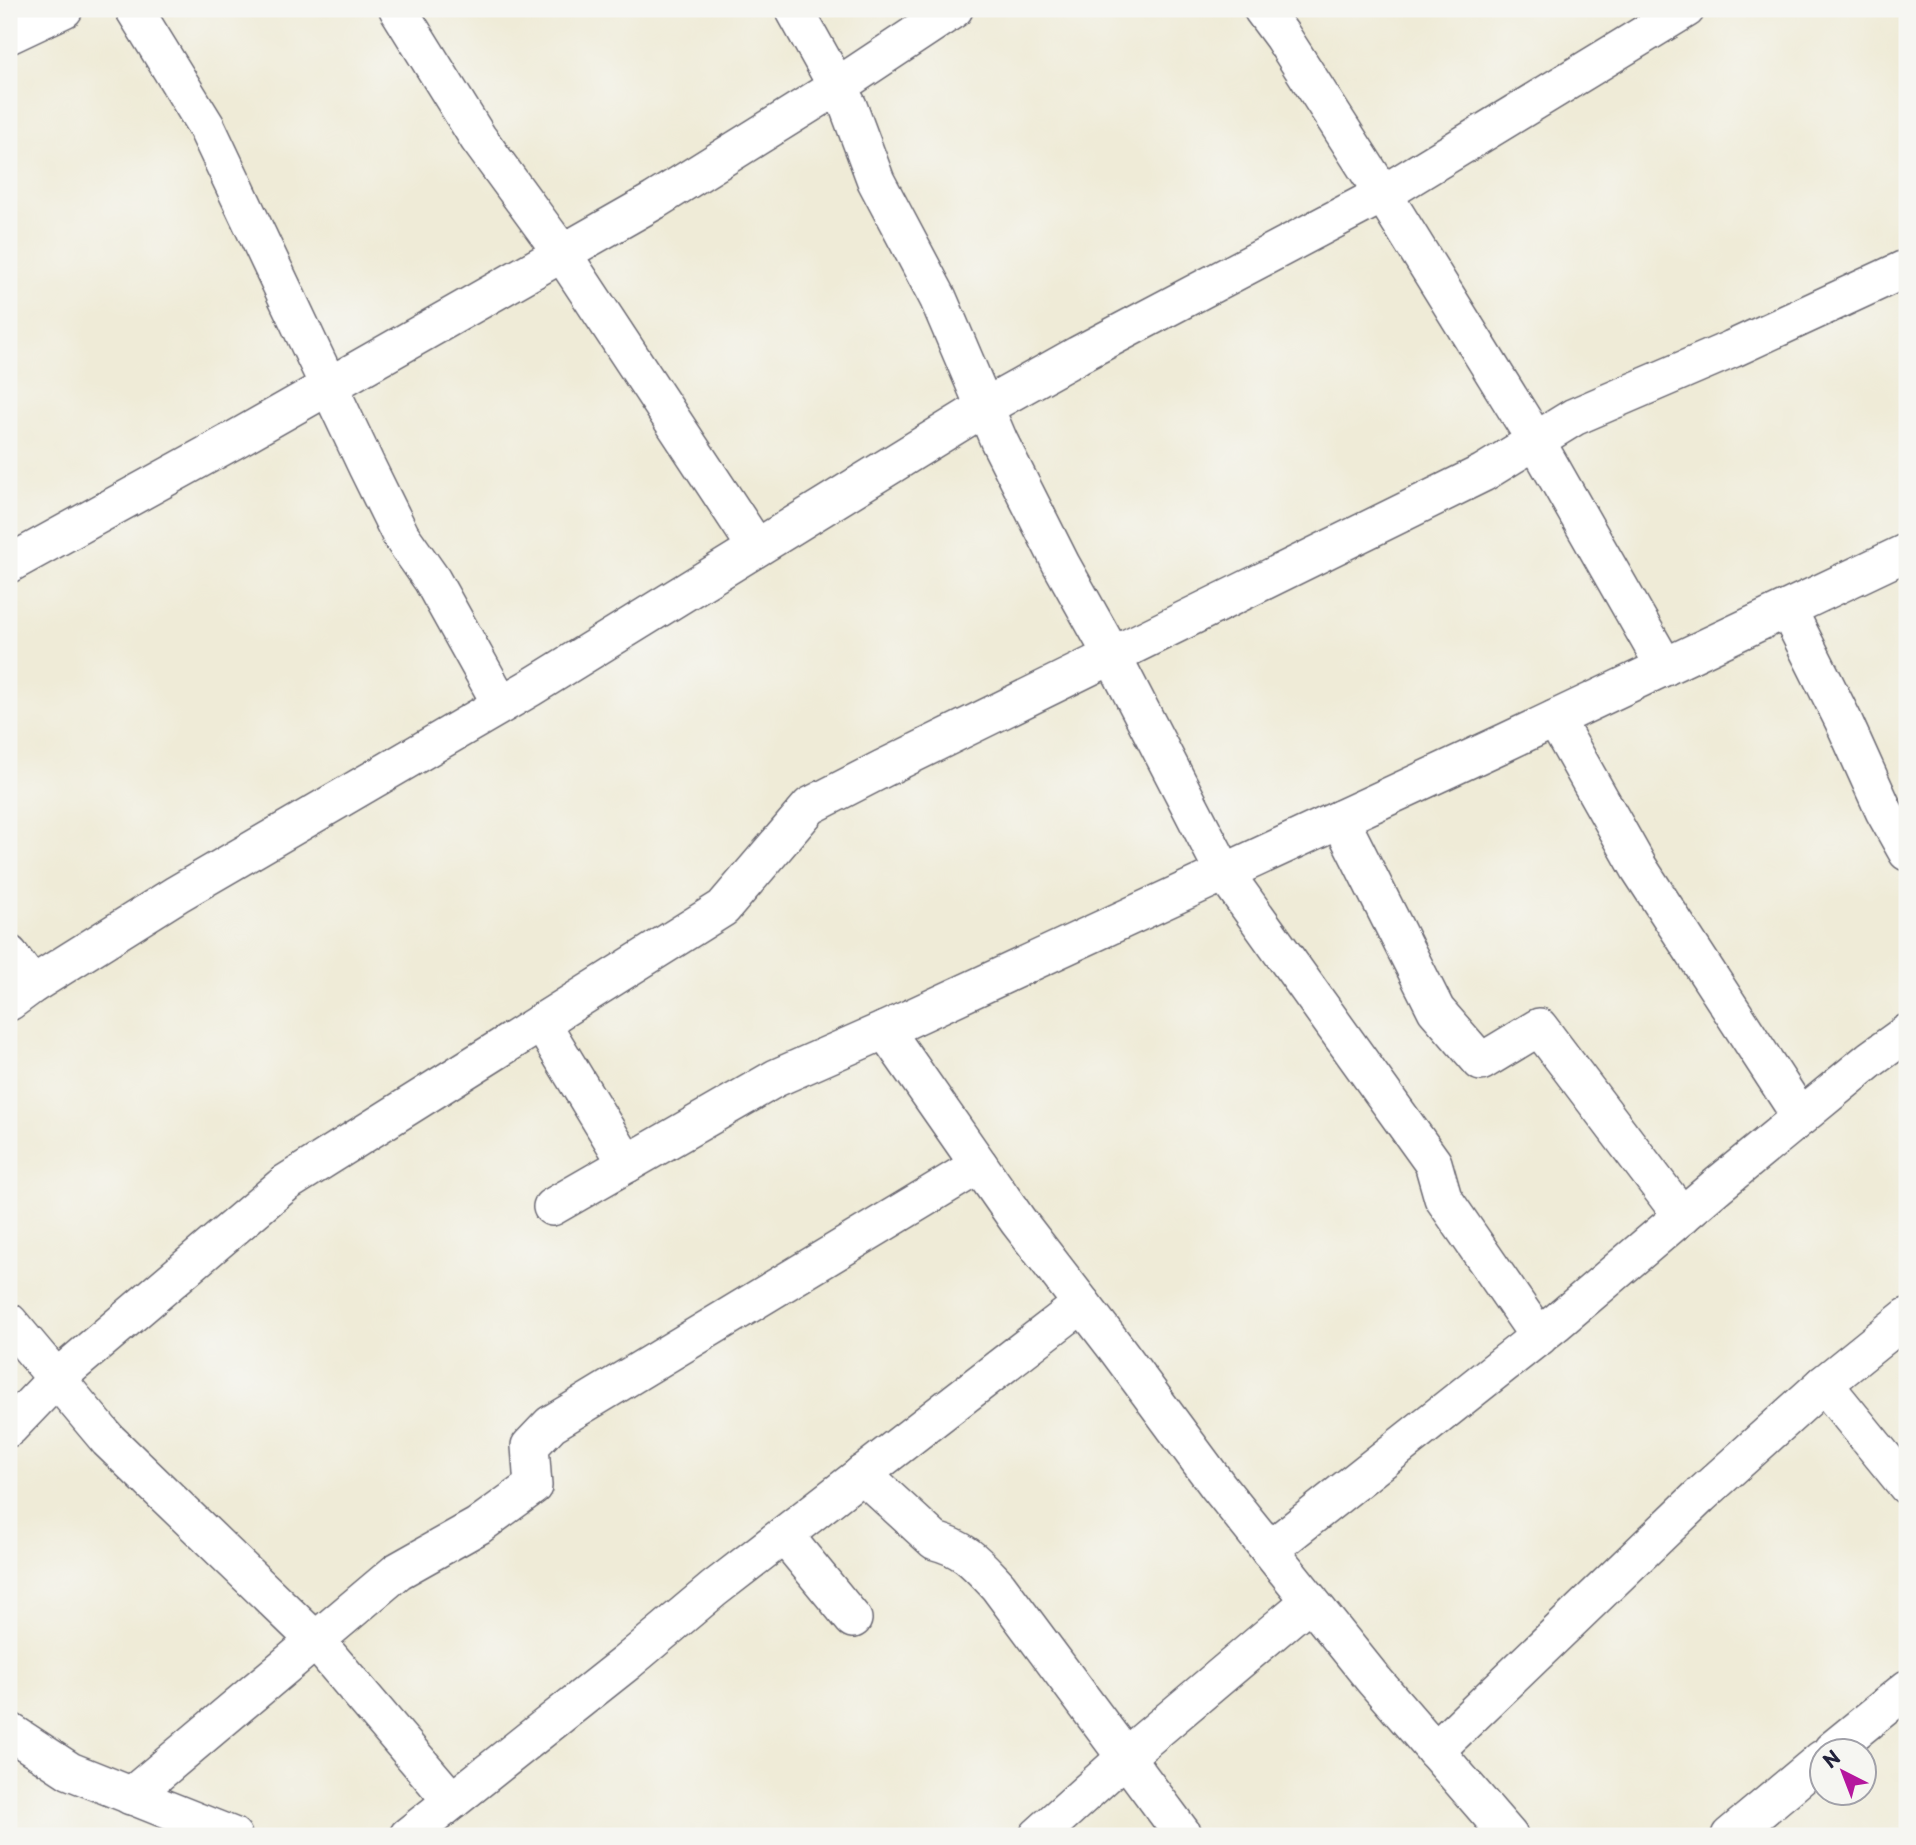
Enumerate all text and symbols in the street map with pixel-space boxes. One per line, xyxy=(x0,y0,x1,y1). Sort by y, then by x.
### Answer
north arrow xyxy=(1808,1736,1878,1806)
text: N xyxy=(1816,1743,1846,1774)

